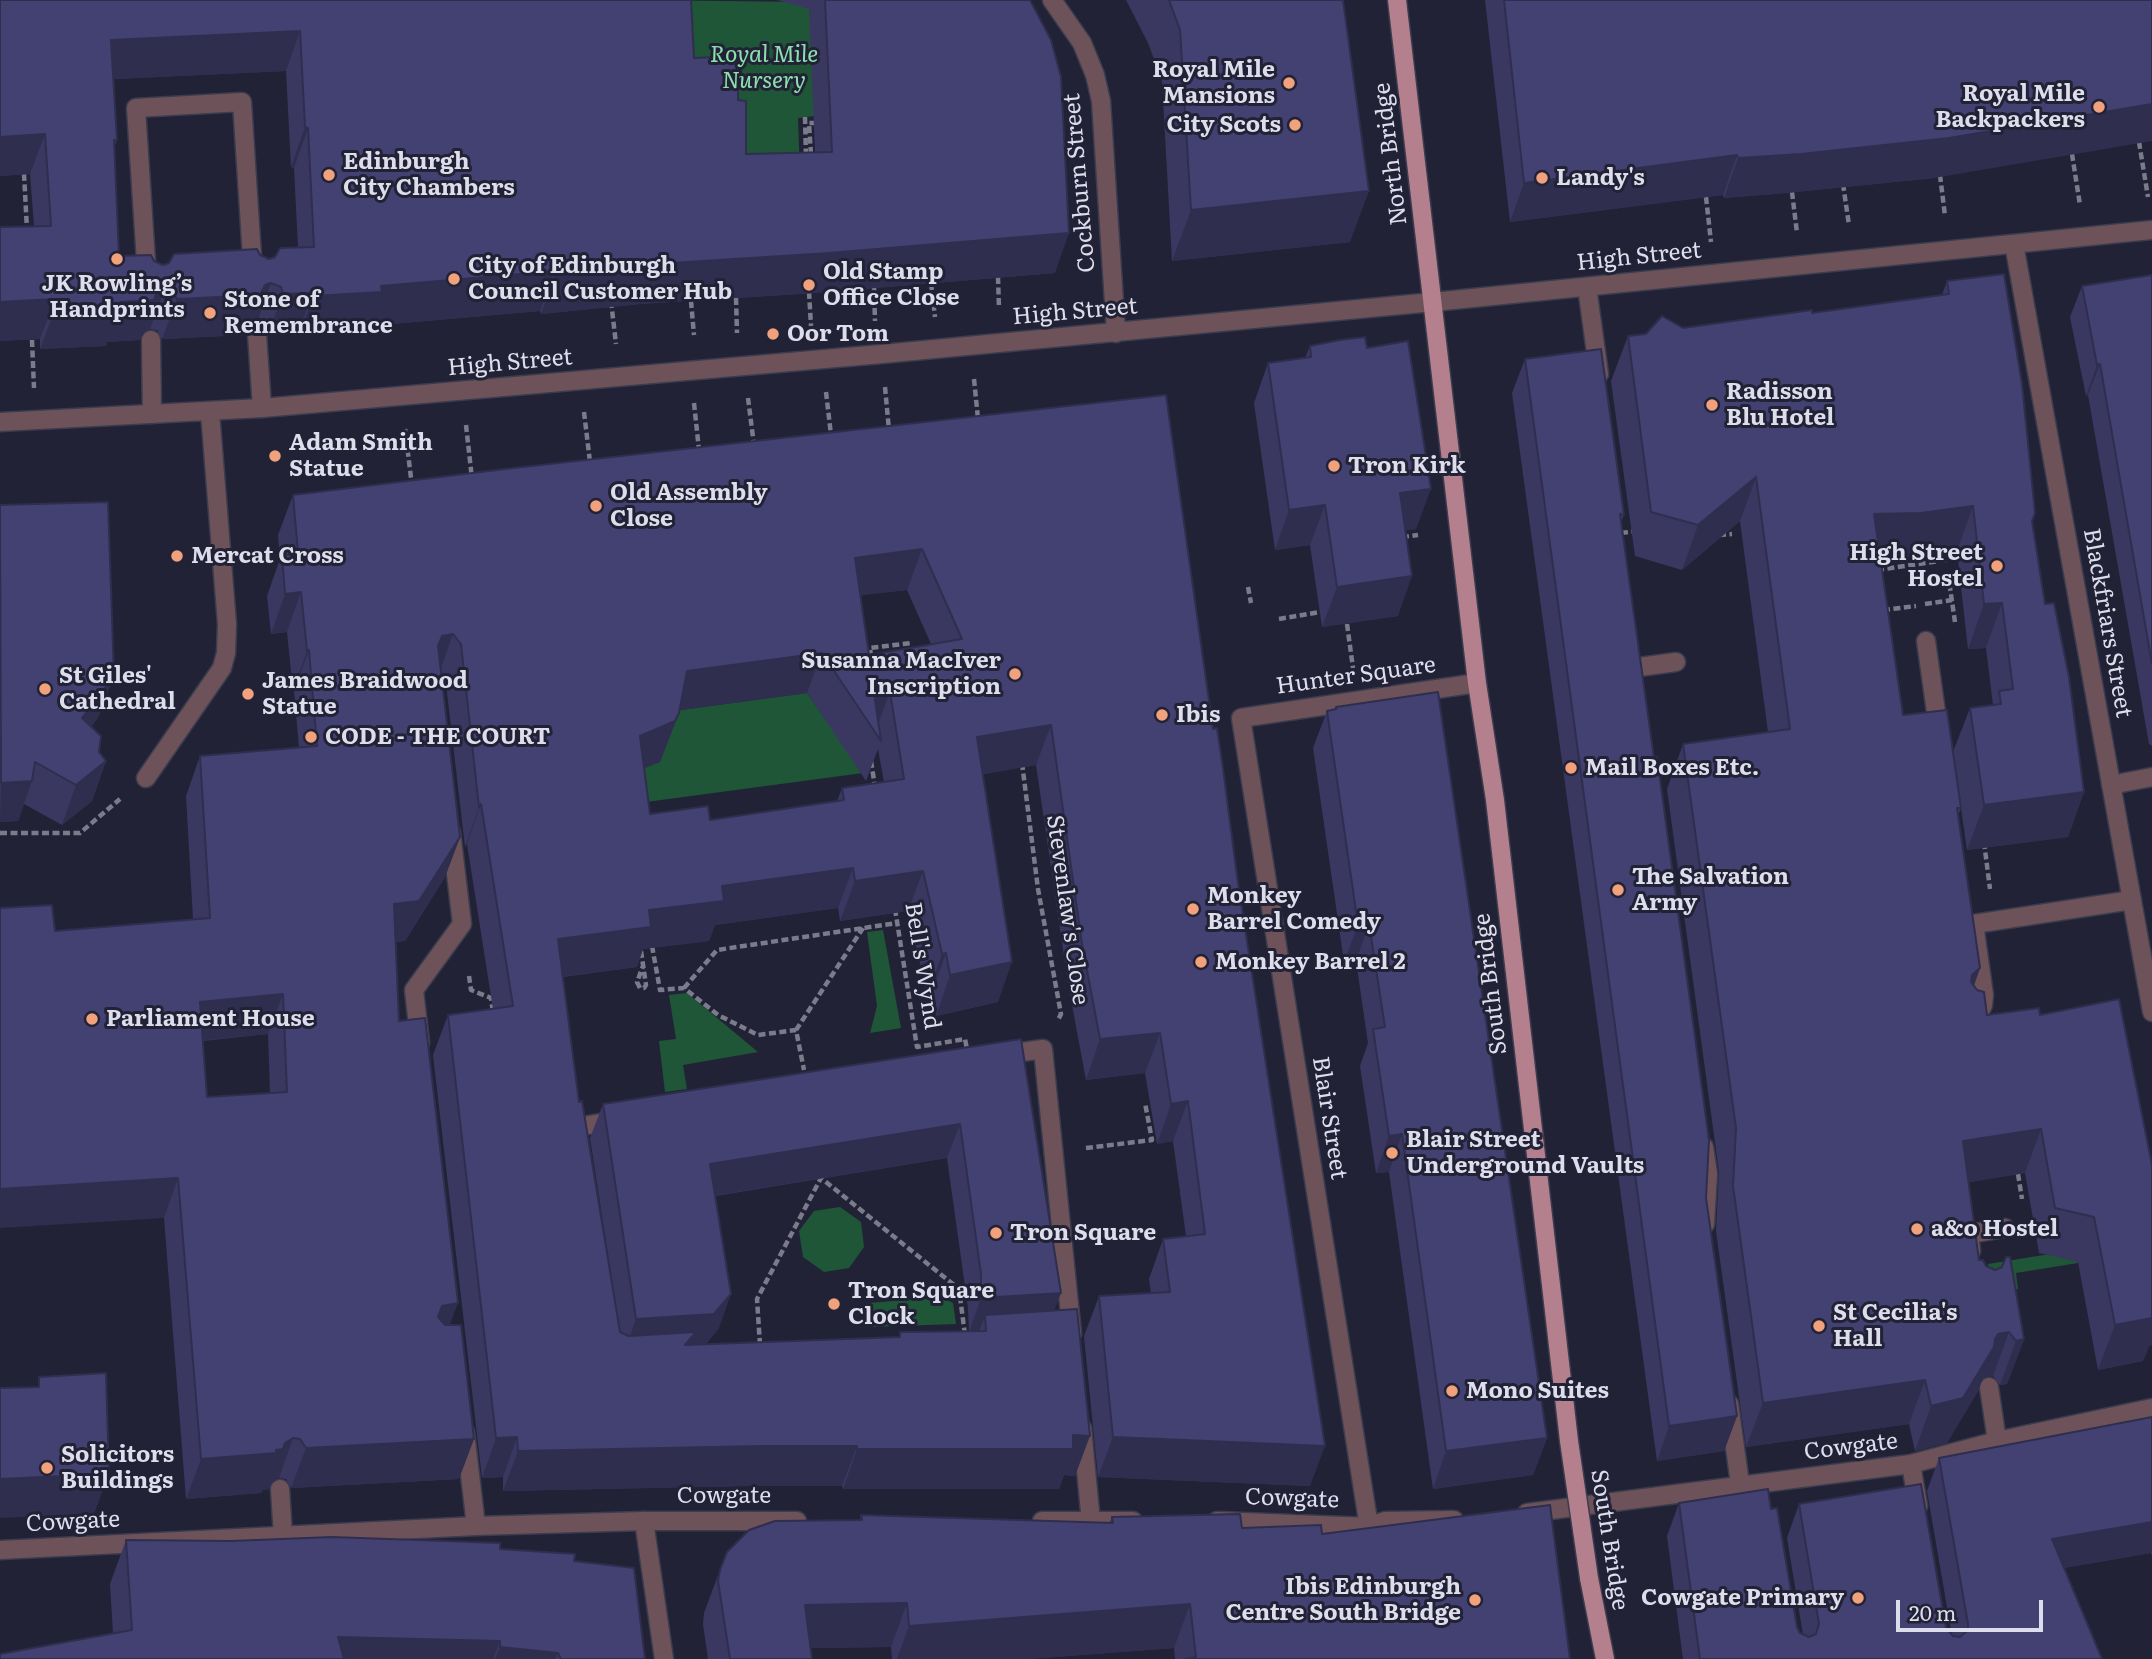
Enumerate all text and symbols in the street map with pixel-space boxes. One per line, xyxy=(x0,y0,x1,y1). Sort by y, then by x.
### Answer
park label: Royal Mile Nursery xyxy=(710,41,818,95)
place label: Royal Mile Mansions xyxy=(1152,56,1275,110)
marker: Royal Mile Mansions xyxy=(1281,75,1297,91)
place label: Royal Mile Backpackers xyxy=(1935,80,2085,134)
street label: North Bridge xyxy=(1369,81,1413,227)
street label: Cockburn Street xyxy=(1058,92,1102,274)
marker: Royal Mile Backpackers xyxy=(2091,99,2107,115)
place label: City Scots xyxy=(1166,111,1281,139)
marker: City Scots xyxy=(1287,117,1303,133)
place label: Edinburgh City Chambers xyxy=(343,148,515,202)
place label: Landy's xyxy=(1556,164,1645,192)
marker: Edinburgh City Chambers xyxy=(321,167,337,183)
marker: Landy's xyxy=(1534,170,1550,186)
street label: High Street xyxy=(1575,237,1703,277)
marker: JK Rowling’s Handprints xyxy=(109,251,125,267)
place label: City of Edinburgh Council Customer Hub xyxy=(468,252,732,306)
place label: Old Stamp Office Close xyxy=(823,258,960,312)
place label: JK Rowling’s Handprints xyxy=(42,270,192,324)
marker: City of Edinburgh Council Customer Hub xyxy=(446,271,462,287)
marker: Old Stamp Office Close xyxy=(801,277,817,293)
place label: Stone of Remembrance xyxy=(224,286,393,340)
street label: High Street xyxy=(1011,293,1139,331)
marker: Stone of Remembrance xyxy=(202,305,218,321)
place label: Oor Tom xyxy=(787,320,889,348)
marker: Oor Tom xyxy=(765,326,781,342)
street label: High Street xyxy=(446,344,574,382)
place label: Radisson Blu Hotel xyxy=(1726,378,1834,432)
marker: Radisson Blu Hotel xyxy=(1704,397,1720,413)
place label: Adam Smith Statue xyxy=(289,429,433,483)
marker: Adam Smith Statue xyxy=(267,448,283,464)
place label: Tron Kirk xyxy=(1348,452,1466,480)
marker: Tron Kirk xyxy=(1326,458,1342,474)
place label: Old Assembly Close xyxy=(610,479,768,533)
marker: Old Assembly Close xyxy=(588,498,604,514)
street label: Blackfriars Street xyxy=(2077,526,2137,720)
place label: High Street Hostel xyxy=(1849,539,1983,593)
place label: Mercat Cross xyxy=(191,542,344,570)
marker: Mercat Cross xyxy=(169,548,185,564)
marker: High Street Hostel xyxy=(1989,558,2005,574)
place label: Susanna MacIver Inscription xyxy=(801,647,1001,701)
street label: Hunter Square xyxy=(1274,651,1438,701)
place label: St Giles' Cathedral xyxy=(59,662,176,716)
marker: Susanna MacIver Inscription xyxy=(1007,666,1023,682)
place label: James Braidwood Statue xyxy=(262,667,468,721)
marker: St Giles' Cathedral xyxy=(37,681,53,697)
marker: James Braidwood Statue xyxy=(240,686,256,702)
place label: Ibis xyxy=(1176,701,1220,729)
marker: Ibis xyxy=(1154,707,1170,723)
place label: CODE - THE COURT xyxy=(325,723,550,751)
marker: CODE - THE COURT xyxy=(303,729,319,745)
place label: Mail Boxes Etc. xyxy=(1585,754,1759,782)
marker: Mail Boxes Etc. xyxy=(1563,760,1579,776)
street label: Stevenlaw's Close xyxy=(1040,813,1094,1007)
place label: The Salvation Army xyxy=(1632,863,1789,917)
place label: Monkey Barrel Comedy xyxy=(1207,882,1381,936)
marker: The Salvation Army xyxy=(1610,882,1626,898)
street label: Bell's Wynd xyxy=(898,900,946,1032)
marker: Monkey Barrel Comedy xyxy=(1185,901,1201,917)
street label: South Bridge xyxy=(1469,912,1513,1056)
place label: Monkey Barrel 2 xyxy=(1215,948,1406,976)
marker: Monkey Barrel 2 xyxy=(1193,954,1209,970)
place label: Parliament House xyxy=(106,1005,315,1033)
marker: Parliament House xyxy=(84,1011,100,1027)
street label: Blair Street xyxy=(1306,1054,1352,1182)
place label: Blair Street Underground Vaults xyxy=(1406,1126,1644,1180)
marker: Blair Street Underground Vaults xyxy=(1384,1145,1400,1161)
place label: a&o Hostel xyxy=(1931,1215,2058,1243)
place label: Tron Square xyxy=(1010,1219,1156,1247)
marker: a&o Hostel xyxy=(1909,1221,1925,1237)
marker: Tron Square xyxy=(988,1225,1004,1241)
place label: Tron Square Clock xyxy=(848,1277,994,1331)
marker: Tron Square Clock xyxy=(826,1296,842,1312)
place label: St Cecilia's Hall xyxy=(1833,1299,1957,1353)
marker: St Cecilia's Hall xyxy=(1811,1318,1827,1334)
place label: Mono Suites xyxy=(1466,1377,1609,1405)
marker: Mono Suites xyxy=(1444,1383,1460,1399)
street label: Cowgate xyxy=(1803,1428,1899,1466)
place label: Solicitors Buildings xyxy=(61,1441,174,1495)
marker: Solicitors Buildings xyxy=(39,1460,55,1476)
street label: South Bridge xyxy=(1584,1468,1634,1612)
street label: Cowgate xyxy=(677,1482,771,1510)
street label: Cowgate xyxy=(1244,1484,1340,1514)
street label: Cowgate xyxy=(25,1506,121,1538)
place label: Ibis Edinburgh Centre South Bridge xyxy=(1225,1573,1461,1627)
place label: Cowgate Primary xyxy=(1641,1584,1844,1612)
scale bar xyxy=(1900,1586,2047,1630)
marker: Cowgate Primary xyxy=(1850,1590,1866,1606)
marker: Ibis Edinburgh Centre South Bridge xyxy=(1467,1592,1483,1608)
text: 20 m xyxy=(1909,1596,1956,1627)

